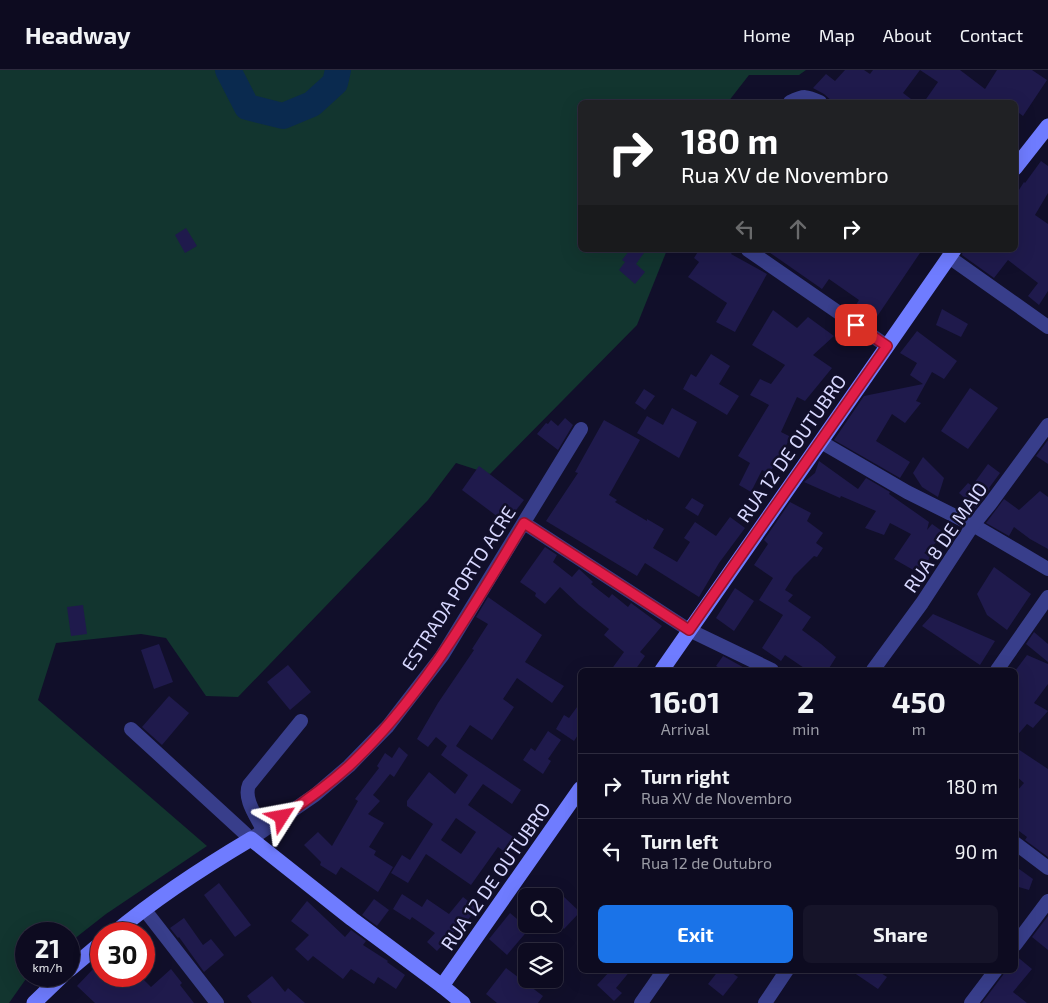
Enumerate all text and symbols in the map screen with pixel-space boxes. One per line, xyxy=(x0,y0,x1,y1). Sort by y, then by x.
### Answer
text: Headway xyxy=(25,20,131,49)
text: Home xyxy=(743,24,791,46)
text: Map xyxy=(819,24,855,46)
text: About xyxy=(883,24,932,46)
text: Contact xyxy=(960,24,1023,46)
text: 180 m xyxy=(681,119,778,161)
icon: right xyxy=(598,120,663,185)
text: Rua XV de Novembro xyxy=(681,161,889,187)
icon: left xyxy=(731,215,759,243)
icon: ahead xyxy=(784,215,812,243)
icon: right xyxy=(837,215,865,243)
pin xyxy=(835,304,877,346)
icon: arrive xyxy=(842,311,870,339)
street label: RUA 12 DE OUTUBRO xyxy=(731,370,851,526)
street label: RUA 8 DE MAIO xyxy=(898,477,992,597)
street label: ESTRADA PORTO ACRE xyxy=(396,501,520,675)
text: 16:01 xyxy=(650,683,720,719)
text: 2 xyxy=(797,683,815,719)
text: 450 xyxy=(891,683,946,719)
text: Arrival xyxy=(661,719,709,738)
text: min xyxy=(792,719,819,738)
text: m xyxy=(912,719,926,738)
text: Turn right xyxy=(641,765,729,788)
icon: right xyxy=(598,772,626,800)
text: 180 m xyxy=(947,775,998,798)
text: Rua XV de Novembro xyxy=(641,788,792,807)
position arrow xyxy=(255,790,307,842)
street label: RUA 12 DE OUTUBRO xyxy=(435,798,555,954)
text: Turn left xyxy=(641,830,718,853)
icon: left xyxy=(598,837,626,865)
text: 90 m xyxy=(955,840,998,863)
text: Rua 12 de Outubro xyxy=(641,853,772,872)
map controls xyxy=(518,888,563,988)
button: search xyxy=(518,888,563,933)
button: Exit xyxy=(598,905,793,963)
button: Share xyxy=(803,905,998,963)
speed limit sign: 30 xyxy=(90,922,155,987)
text: 21 xyxy=(35,933,60,963)
button: layers xyxy=(518,943,563,988)
text: km/h xyxy=(33,960,62,974)

